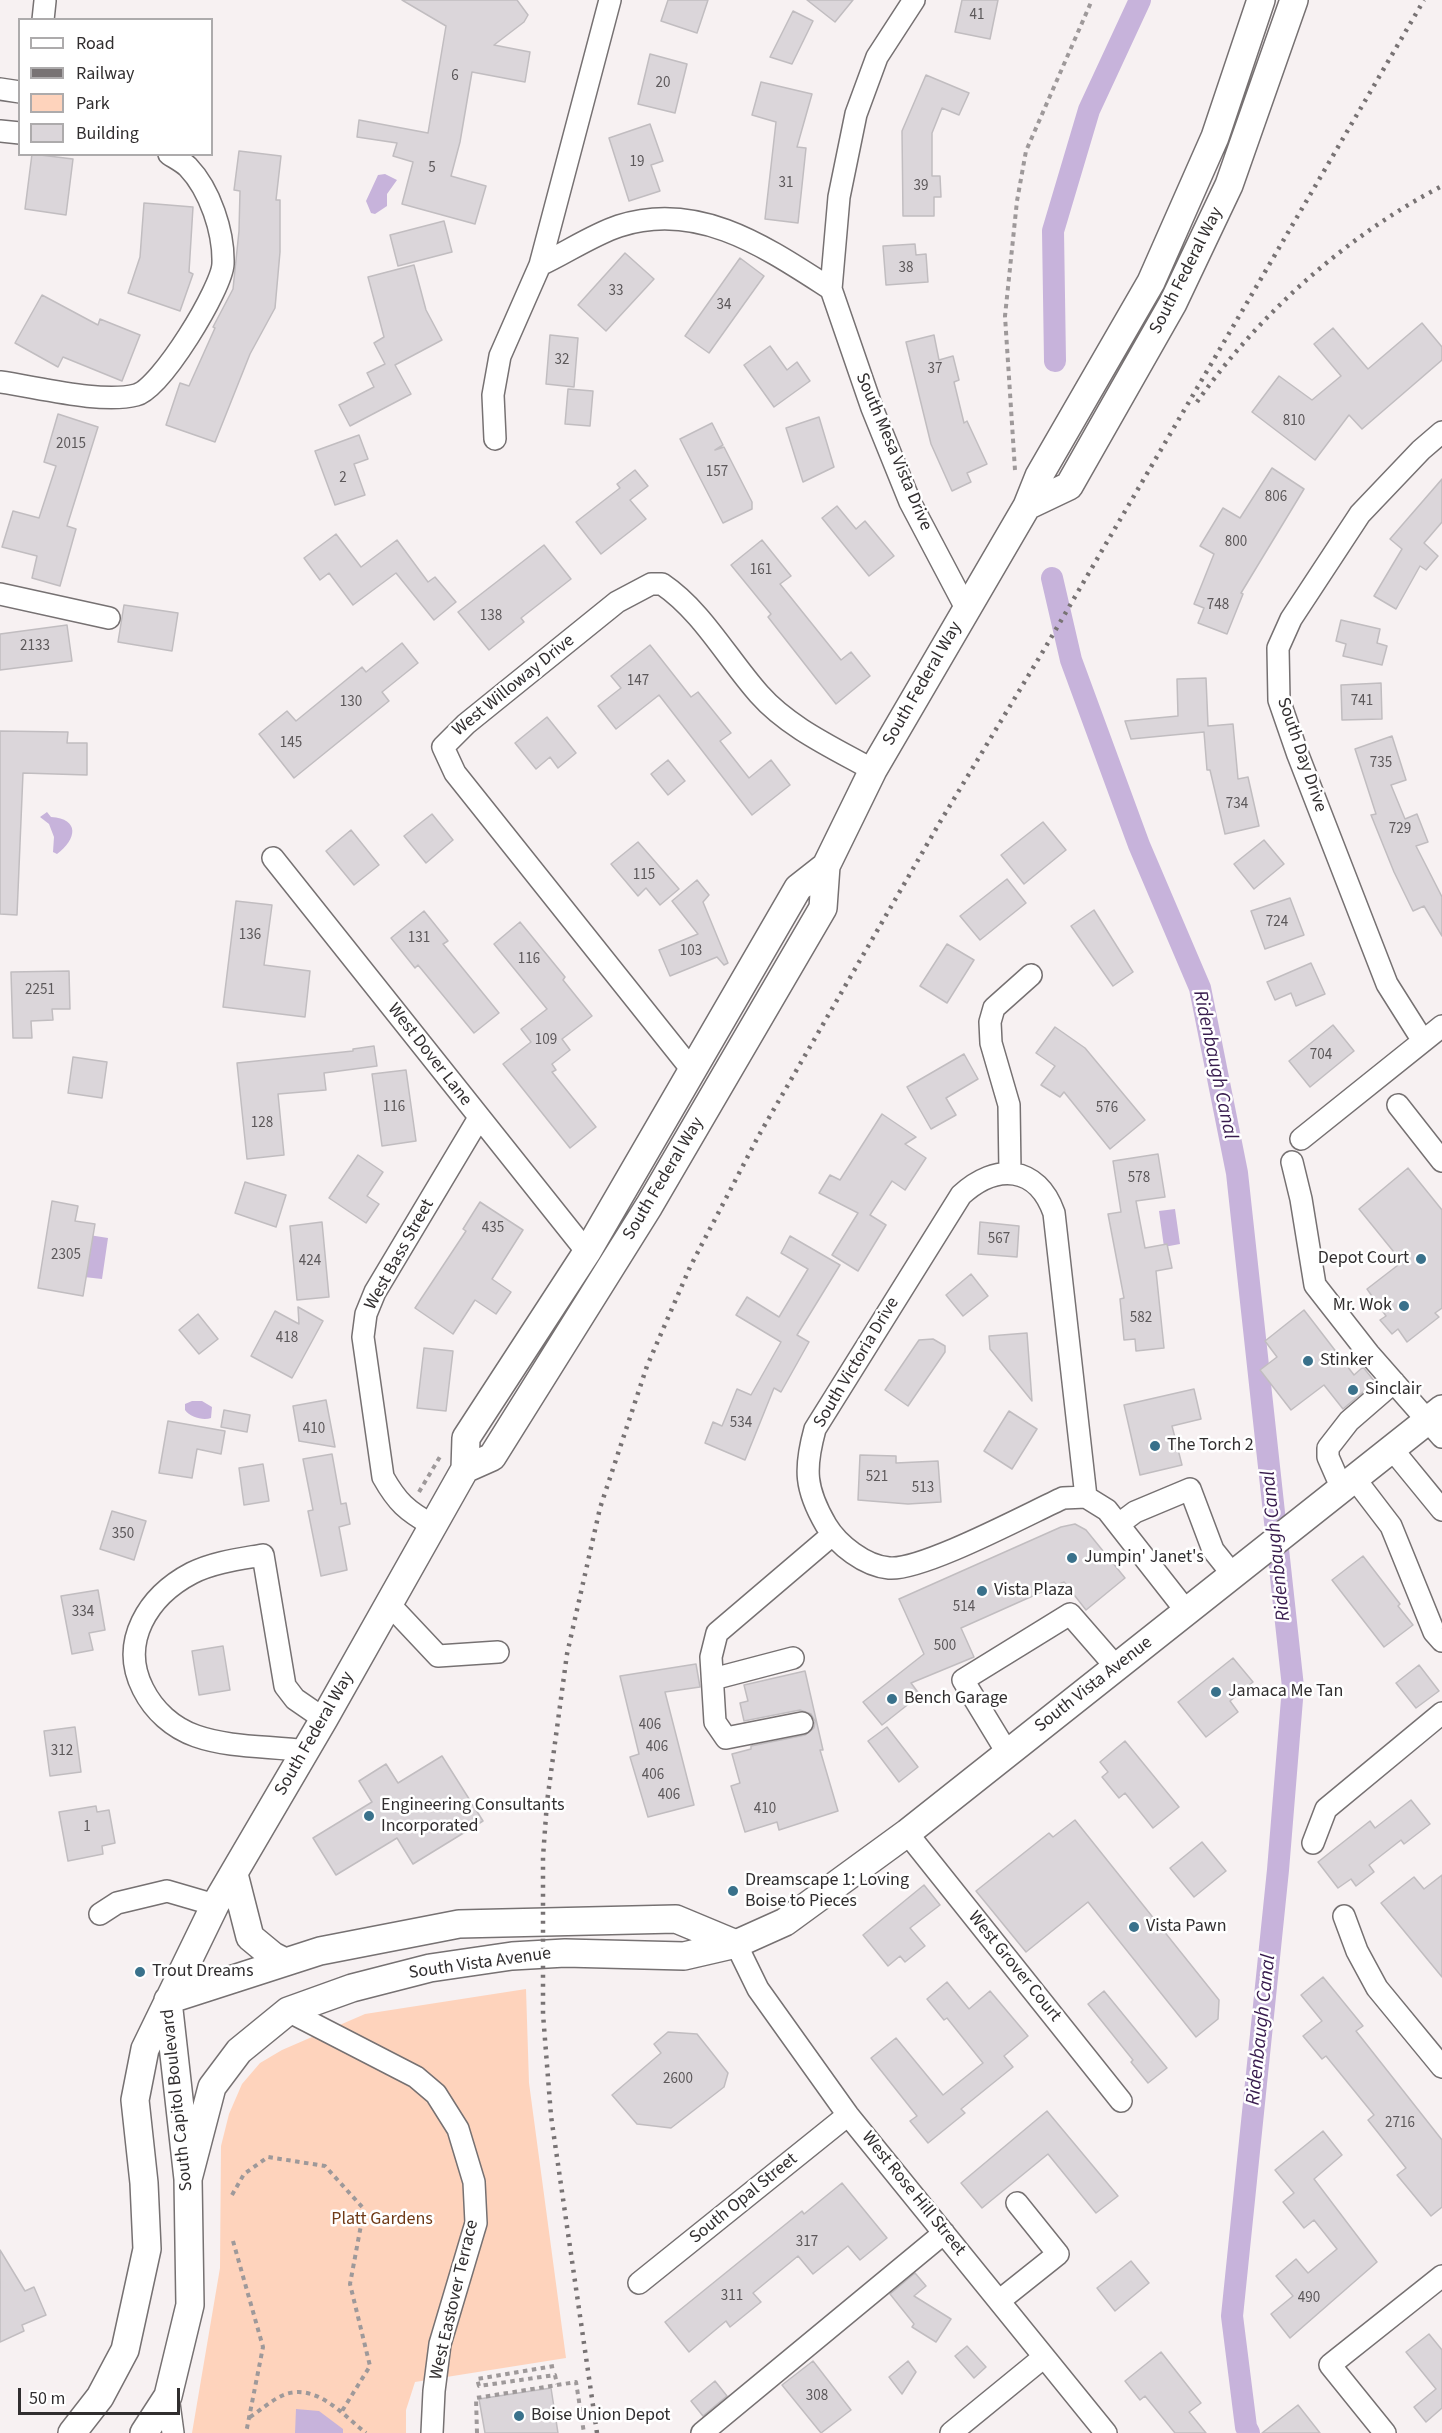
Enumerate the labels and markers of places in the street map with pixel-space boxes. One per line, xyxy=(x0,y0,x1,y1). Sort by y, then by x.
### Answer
place label: Depot Court xyxy=(1318,1248,1409,1270)
marker: Depot Court xyxy=(1414,1252,1428,1266)
place label: Mr. Wok xyxy=(1333,1295,1392,1317)
marker: Mr. Wok xyxy=(1397,1299,1411,1313)
place label: Stinker xyxy=(1320,1350,1373,1372)
marker: Stinker xyxy=(1301,1354,1315,1368)
place label: Sinclair xyxy=(1365,1379,1421,1401)
marker: Sinclair xyxy=(1346,1383,1360,1397)
place label: The Torch 2 xyxy=(1167,1435,1254,1457)
marker: The Torch 2 xyxy=(1148,1439,1162,1453)
place label: Jumpin' Janet's xyxy=(1084,1547,1204,1569)
marker: Jumpin' Janet's xyxy=(1065,1551,1079,1565)
place label: Vista Plaza xyxy=(994,1580,1073,1602)
marker: Vista Plaza xyxy=(975,1584,989,1598)
place label: Jamaca Me Tan xyxy=(1228,1681,1343,1703)
marker: Jamaca Me Tan xyxy=(1209,1685,1223,1699)
place label: Bench Garage xyxy=(904,1688,1008,1710)
marker: Bench Garage xyxy=(885,1692,899,1706)
place label: Engineering Consultants Incorporated xyxy=(381,1795,565,1838)
marker: Engineering Consultants Incorporated xyxy=(362,1809,376,1823)
place label: Dreamscape 1: Loving Boise to Pieces xyxy=(745,1870,909,1912)
marker: Dreamscape 1: Loving Boise to Pieces xyxy=(726,1884,740,1898)
place label: Vista Pawn xyxy=(1146,1916,1227,1938)
marker: Vista Pawn xyxy=(1127,1920,1141,1934)
place label: Trout Dreams xyxy=(152,1961,253,1983)
marker: Trout Dreams xyxy=(133,1965,147,1979)
place label: Boise Union Depot xyxy=(531,2405,670,2427)
marker: Boise Union Depot xyxy=(512,2409,526,2423)

